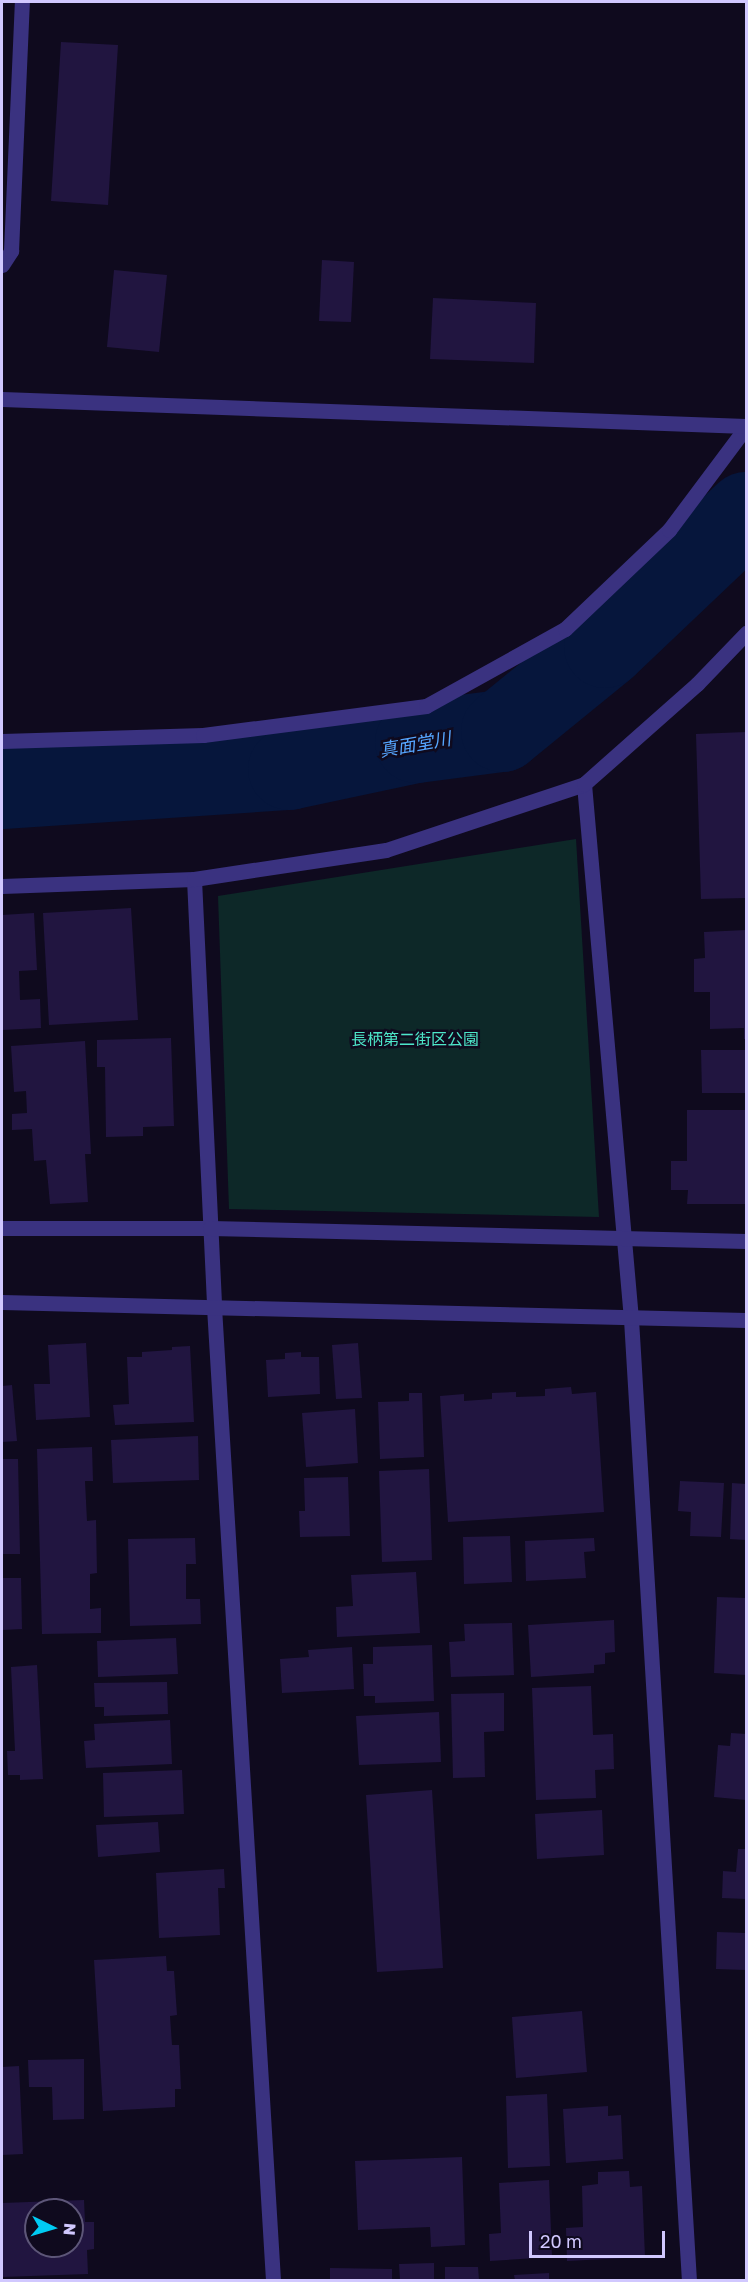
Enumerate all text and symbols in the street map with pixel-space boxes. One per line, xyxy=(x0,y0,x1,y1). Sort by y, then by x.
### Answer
water label: 真面堂川 xyxy=(378,727,452,761)
park label: 長柄第二街区公園 xyxy=(351,1029,479,1049)
north arrow xyxy=(24,2198,84,2258)
scale bar xyxy=(532,2219,668,2257)
text: N xyxy=(59,2222,80,2236)
text: 20 m xyxy=(540,2230,582,2252)

